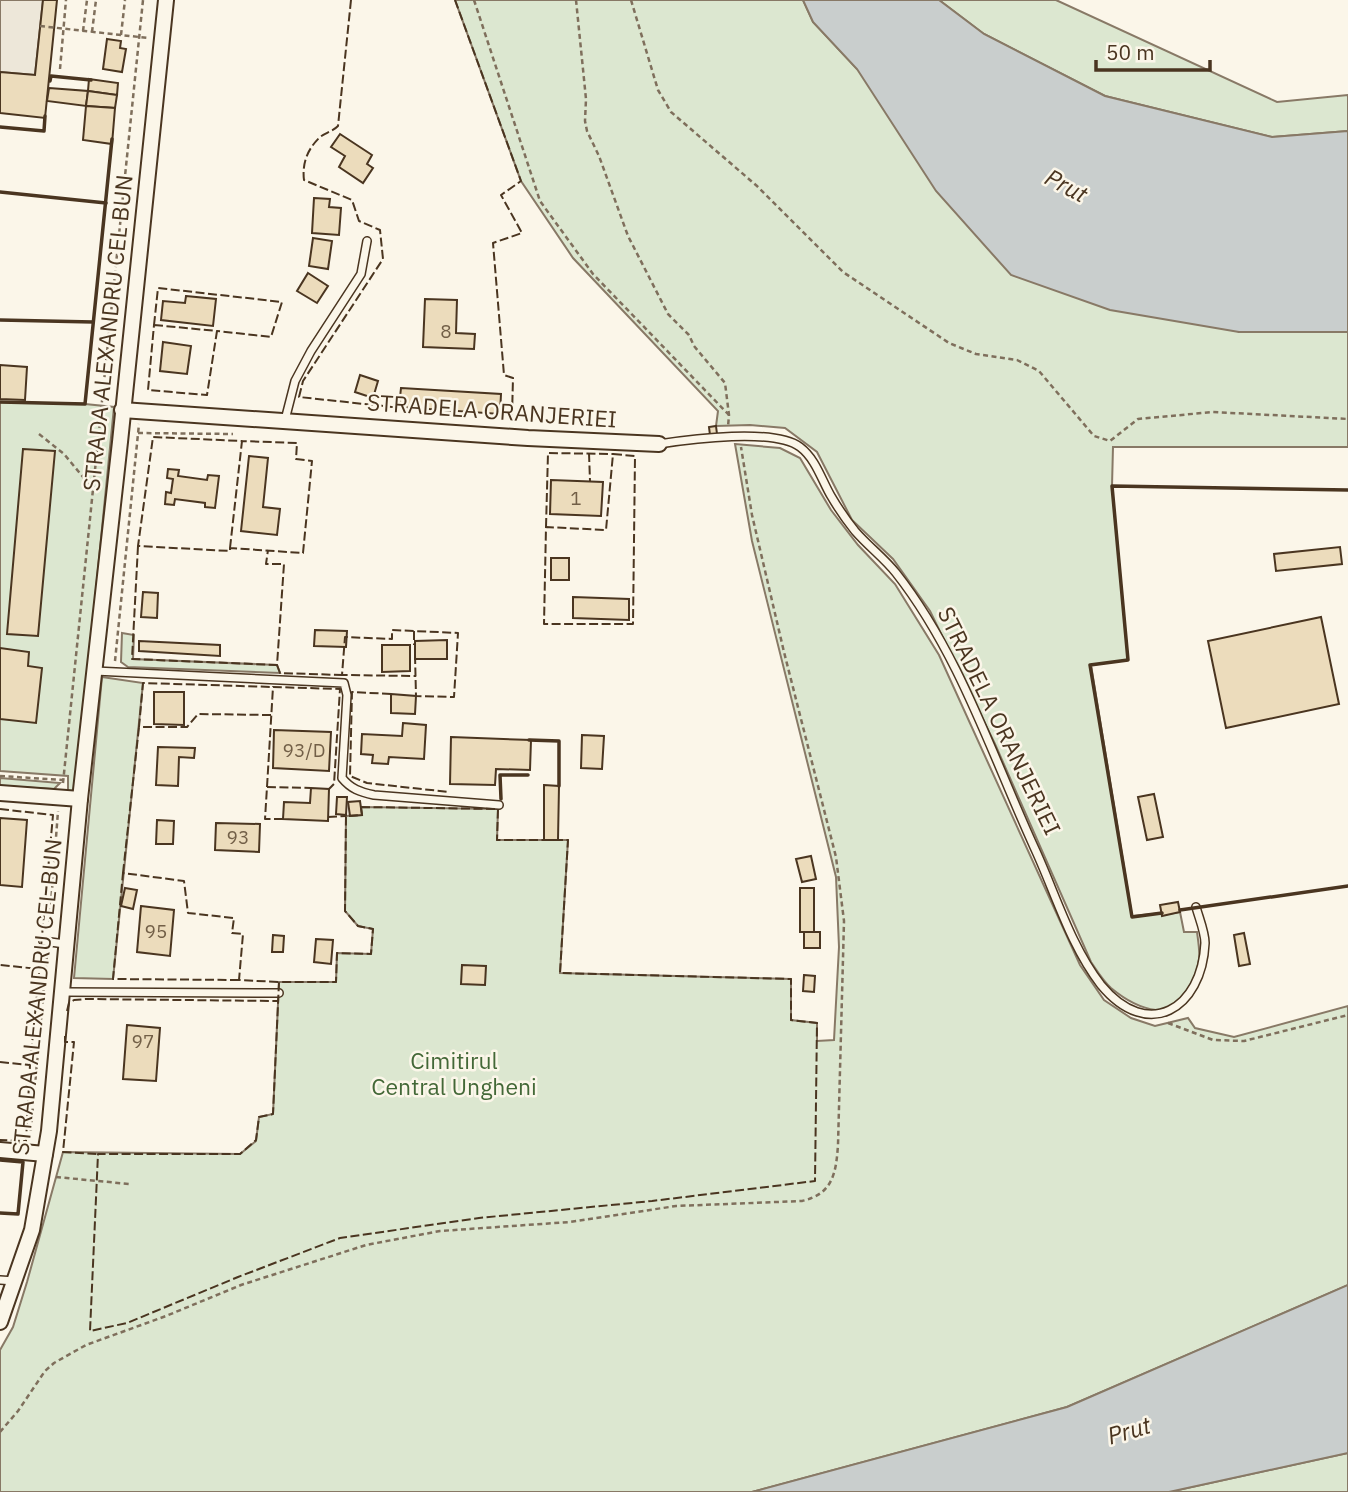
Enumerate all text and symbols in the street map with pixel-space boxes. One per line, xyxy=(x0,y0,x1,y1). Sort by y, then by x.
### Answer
scale bar xyxy=(1096,28,1210,72)
text: 50 m xyxy=(1106,38,1155,66)
water label: Prut xyxy=(1040,161,1094,210)
street label: STRADA ALEXANDRU CEL BUN xyxy=(75,173,139,493)
house number: 8 xyxy=(440,319,452,343)
street label: STRADELA ORANJERIEI xyxy=(366,386,618,434)
house number: 1 xyxy=(570,486,582,510)
street label: STRADELA ORANJERIEI xyxy=(932,601,1068,840)
house number: 93/D xyxy=(283,738,325,762)
house number: 93 xyxy=(227,825,249,849)
street label: STRADA ALEXANDRU CEL BUN xyxy=(4,837,68,1157)
house number: 95 xyxy=(145,919,167,943)
house number: 97 xyxy=(132,1029,154,1053)
park label: Cimitirul Central Ungheni xyxy=(371,1045,537,1101)
water label: Prut xyxy=(1103,1408,1155,1451)

